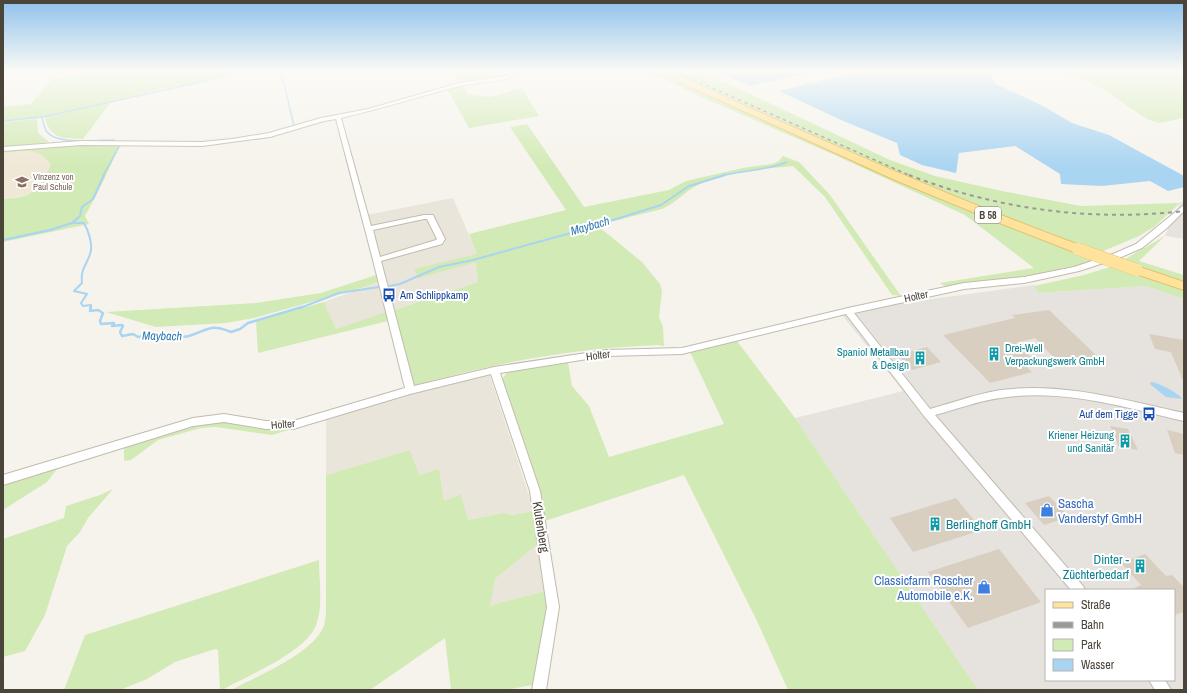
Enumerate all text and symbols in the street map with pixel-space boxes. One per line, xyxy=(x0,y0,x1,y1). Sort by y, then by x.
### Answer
place label: VInzenz von Paul Schule xyxy=(33,171,74,193)
school or university icon: VInzenz von Paul Schule xyxy=(14,174,30,190)
road number: B 58 xyxy=(975,207,1001,223)
water label: Maybach xyxy=(569,213,611,239)
bus stop icon: Am Schlippkamp xyxy=(381,287,397,303)
street label: Holter xyxy=(903,287,929,305)
place label: Am Schlippkamp xyxy=(399,288,468,302)
water label: Maybach xyxy=(142,328,182,344)
place label: Drei-Well Verpackungswerk GmbH xyxy=(1005,341,1105,368)
place label: Spaniol Metallbau & Design xyxy=(837,345,909,372)
building icon: Drei-Well Verpackungswerk GmbH xyxy=(986,346,1002,362)
street label: Holter xyxy=(585,347,611,363)
building icon: Spaniol Metallbau & Design xyxy=(912,350,928,366)
bus stop icon: Auf dem Tigge xyxy=(1141,406,1157,422)
place label: Auf dem Tigge xyxy=(1078,407,1138,421)
street label: Holter xyxy=(270,416,296,432)
place label: Kriener Heizung und Sanitär xyxy=(1048,428,1114,455)
building icon: Kriener Heizung und Sanitär xyxy=(1117,433,1133,449)
place label: Sascha Vanderstyf GmbH xyxy=(1058,495,1142,527)
street label: Klutenberg xyxy=(529,500,553,554)
shop icon: Sascha Vanderstyf GmbH xyxy=(1039,502,1055,518)
building icon: Berlinghoff GmbH xyxy=(927,516,943,532)
place label: Berlinghoff GmbH xyxy=(946,516,1031,533)
place label: Dinter - Züchterbedarf xyxy=(1063,551,1129,583)
building icon: Dinter - Züchterbedarf xyxy=(1132,558,1148,574)
place label: Classicfarm Roscher Automobile e.K. xyxy=(874,572,973,604)
shop icon: Classicfarm Roscher Automobile e.K. xyxy=(976,579,992,595)
legend xyxy=(1045,589,1175,681)
text: Straße xyxy=(1081,597,1111,613)
text: Bahn xyxy=(1081,617,1104,633)
text: Park xyxy=(1081,637,1101,653)
text: Wasser xyxy=(1081,657,1115,673)

